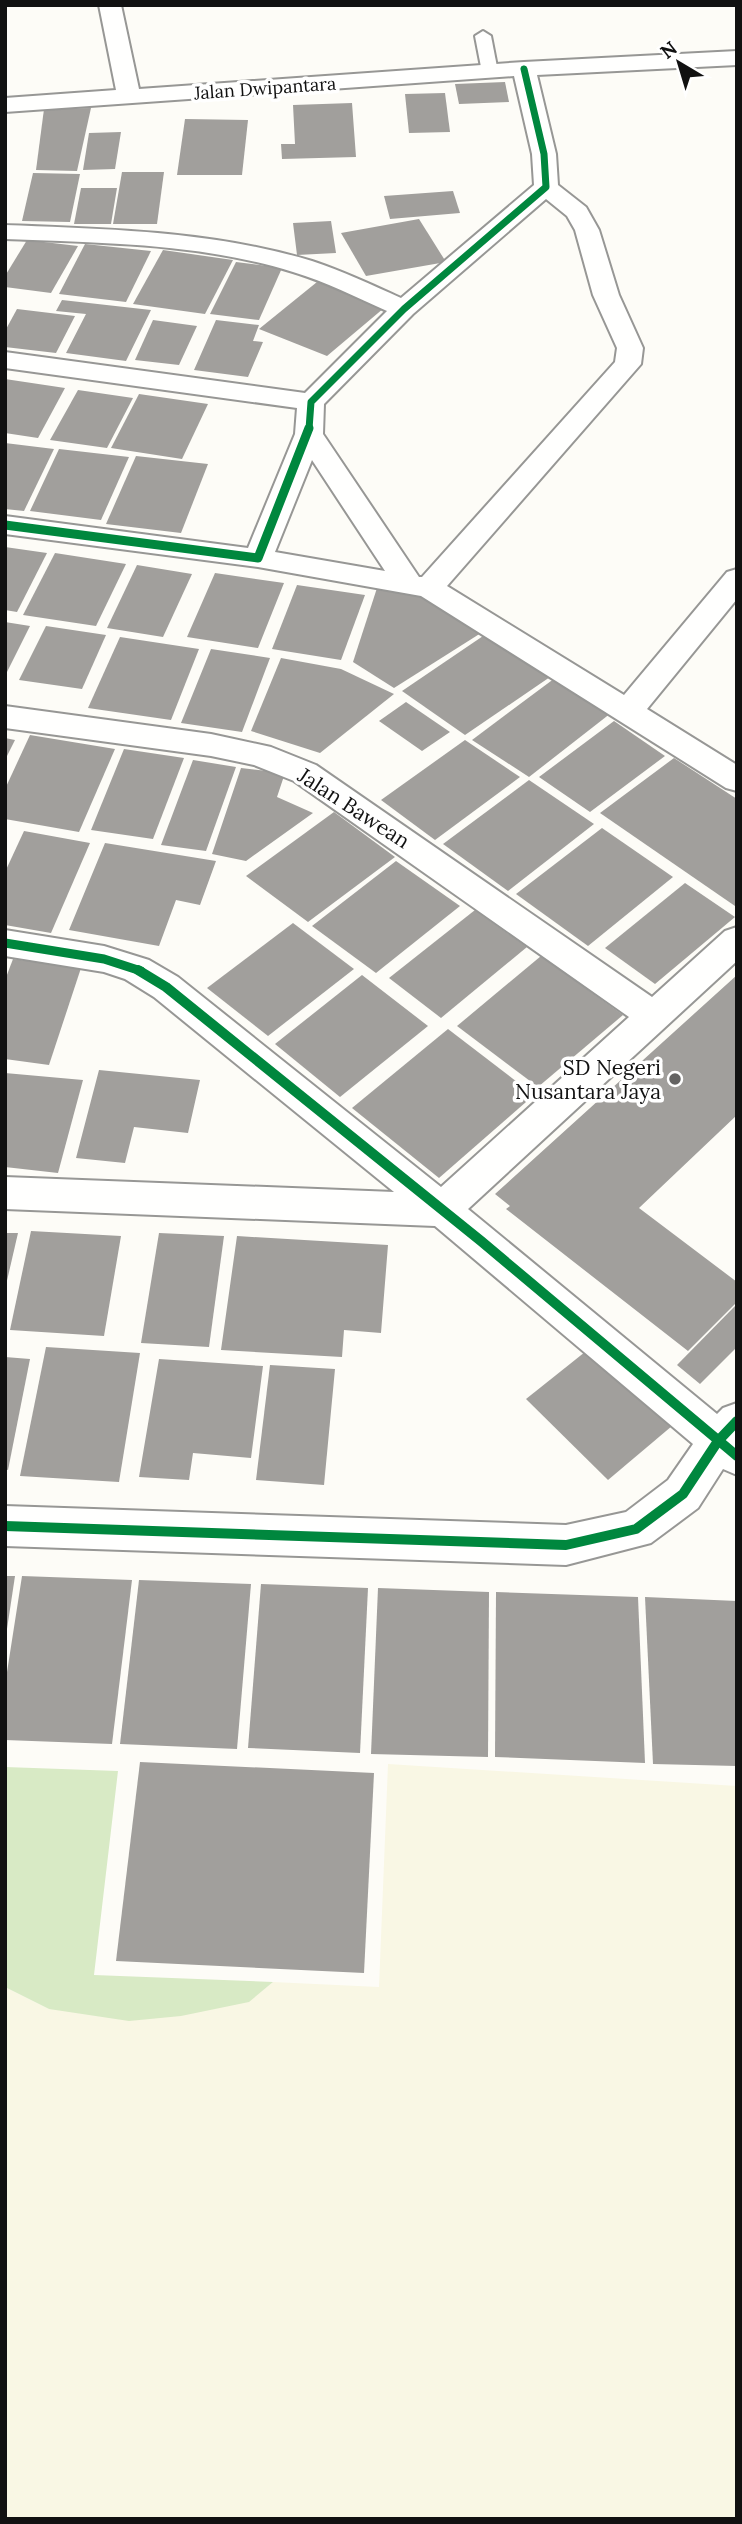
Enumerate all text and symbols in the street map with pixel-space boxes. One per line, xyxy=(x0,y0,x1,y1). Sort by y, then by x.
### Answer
north arrow xyxy=(644,28,714,98)
text: N xyxy=(655,35,682,64)
street label: Jalan Dwipantara xyxy=(192,72,337,105)
street label: Jalan Bawean xyxy=(292,761,415,854)
place label: SD Negeri Nusantara Jaya xyxy=(515,1054,661,1105)
marker: SD Negeri Nusantara Jaya xyxy=(667,1071,683,1087)

